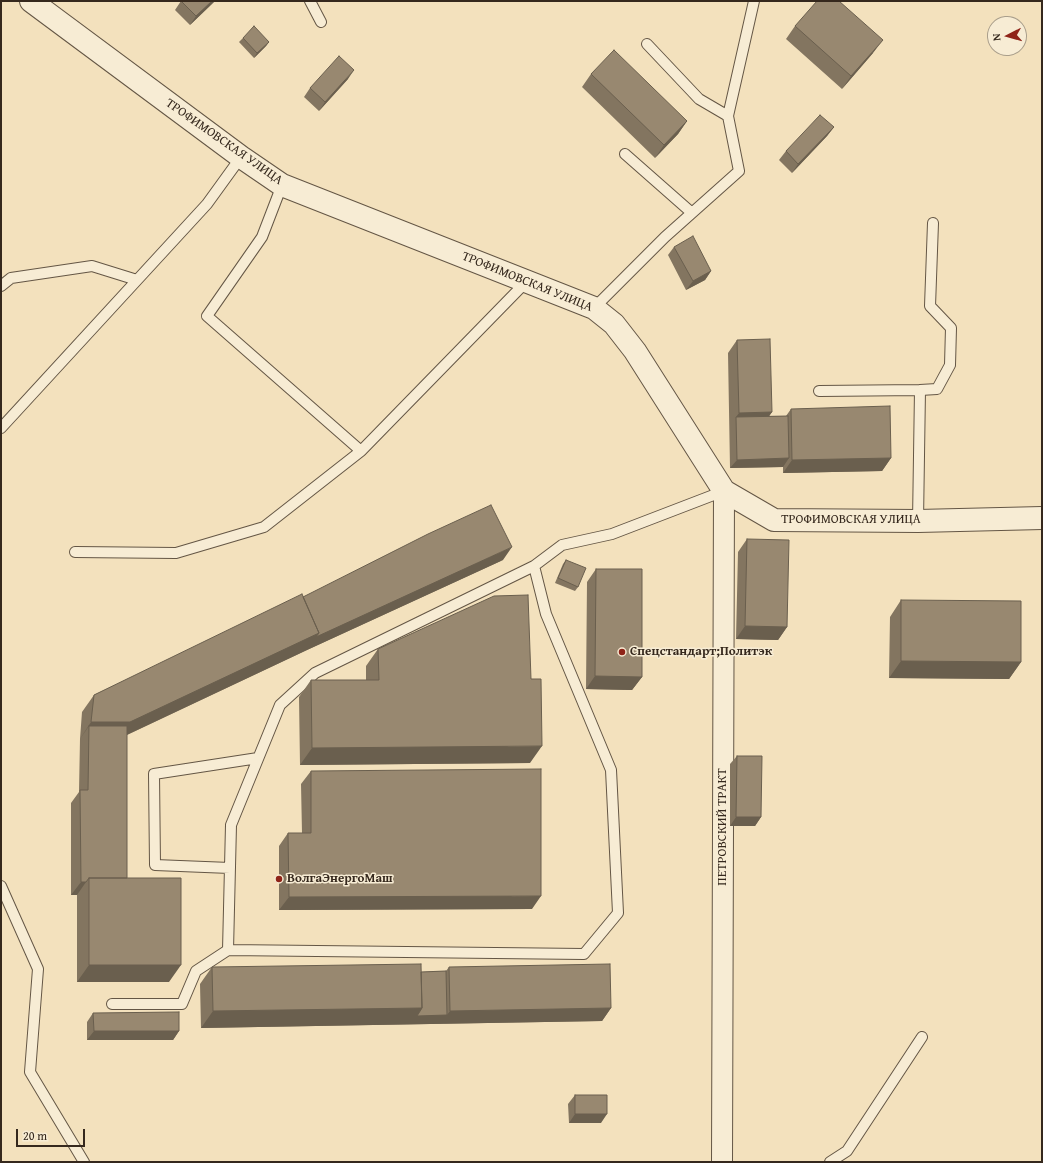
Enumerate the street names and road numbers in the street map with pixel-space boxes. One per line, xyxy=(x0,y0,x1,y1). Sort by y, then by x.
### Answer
street label: ТРОФИМОВСКАЯ УЛИЦА xyxy=(162,96,286,188)
street label: ТРОФИМОВСКАЯ УЛИЦА xyxy=(459,249,595,315)
street label: ТРОФИМОВСКАЯ УЛИЦА xyxy=(781,512,921,528)
street label: ПЕТРОВСКИЙ ТРАКТ xyxy=(715,768,731,886)

